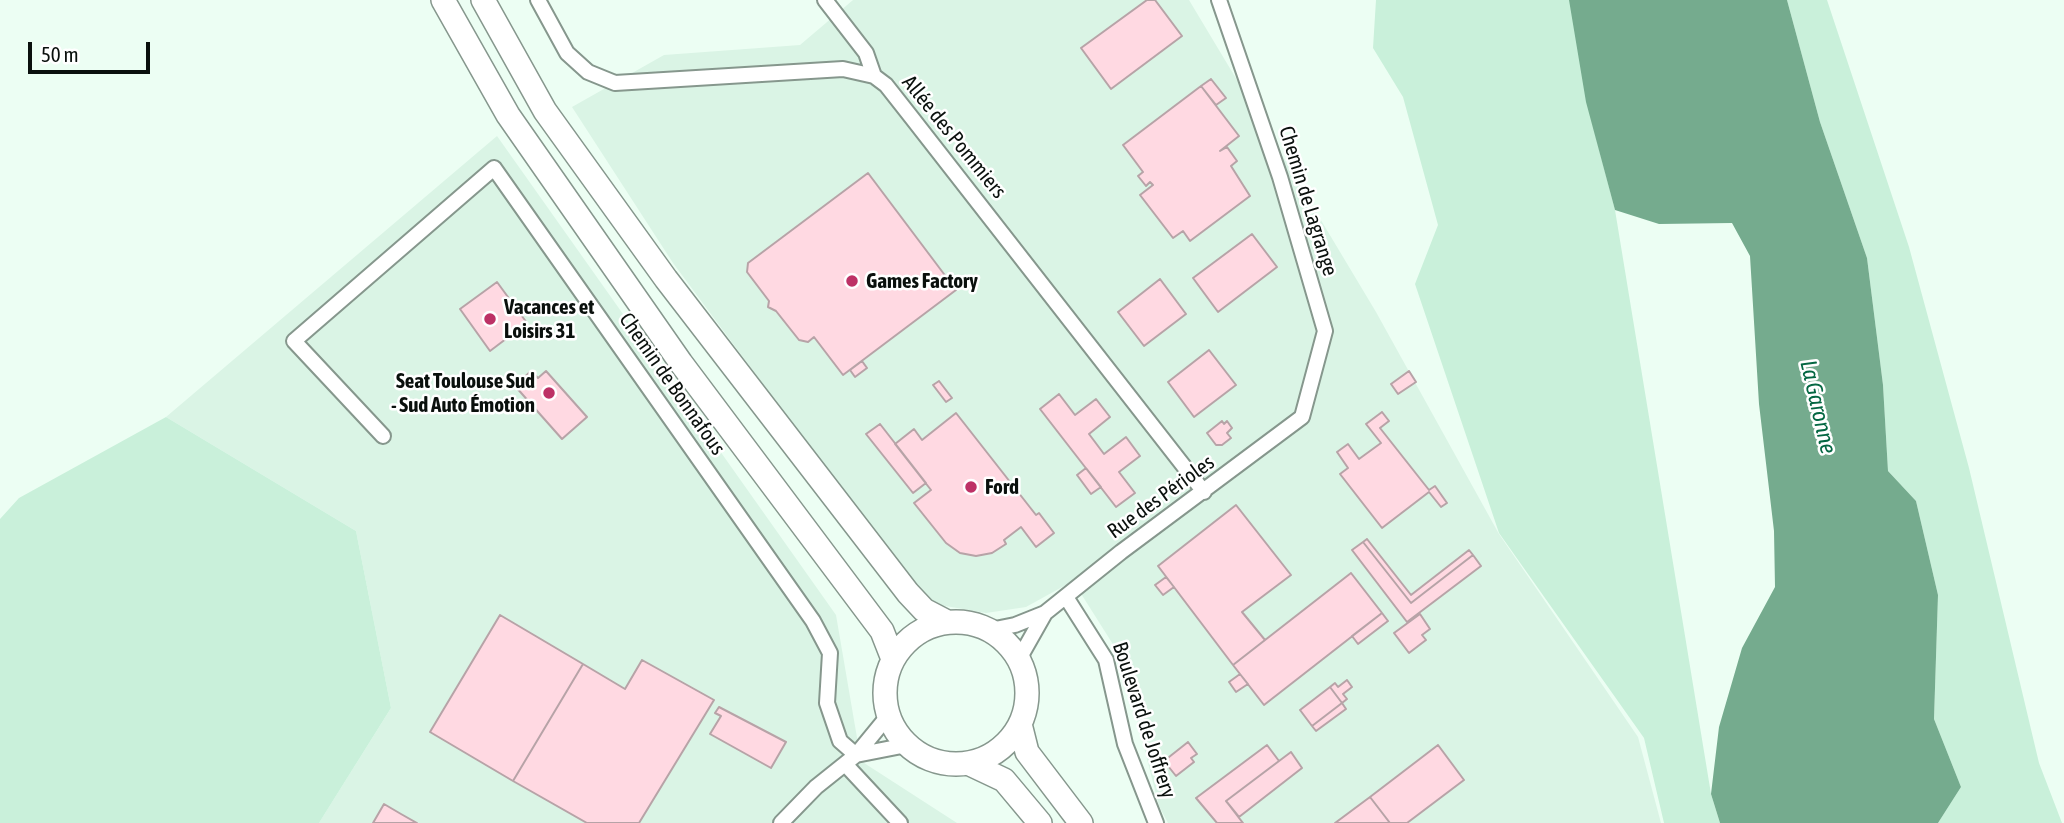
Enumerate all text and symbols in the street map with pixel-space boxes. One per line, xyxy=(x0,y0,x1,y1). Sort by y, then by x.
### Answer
scale bar xyxy=(32,28,154,72)
text: 50 m xyxy=(41,42,79,66)
street label: Allée des Pommiers xyxy=(897,70,1011,204)
street label: Chemin de Lagrange xyxy=(1273,123,1343,279)
place label: Games Factory xyxy=(866,268,978,294)
marker: Games Factory xyxy=(844,273,860,289)
place label: Vacances et Loisirs 31 xyxy=(504,294,594,344)
street label: Chemin de Bonnafous xyxy=(614,308,730,460)
marker: Vacances et Loisirs 31 xyxy=(482,311,498,327)
water label: La Garonne xyxy=(1794,357,1842,457)
place label: Seat Toulouse Sud - Sud Auto Émotion xyxy=(391,368,535,418)
marker: Seat Toulouse Sud - Sud Auto Émotion xyxy=(541,385,557,401)
street label: Rue des Périoles xyxy=(1103,450,1219,544)
place label: Ford xyxy=(985,474,1019,500)
marker: Ford xyxy=(963,479,979,495)
street label: Boulevard de Joffrery xyxy=(1107,639,1181,801)

